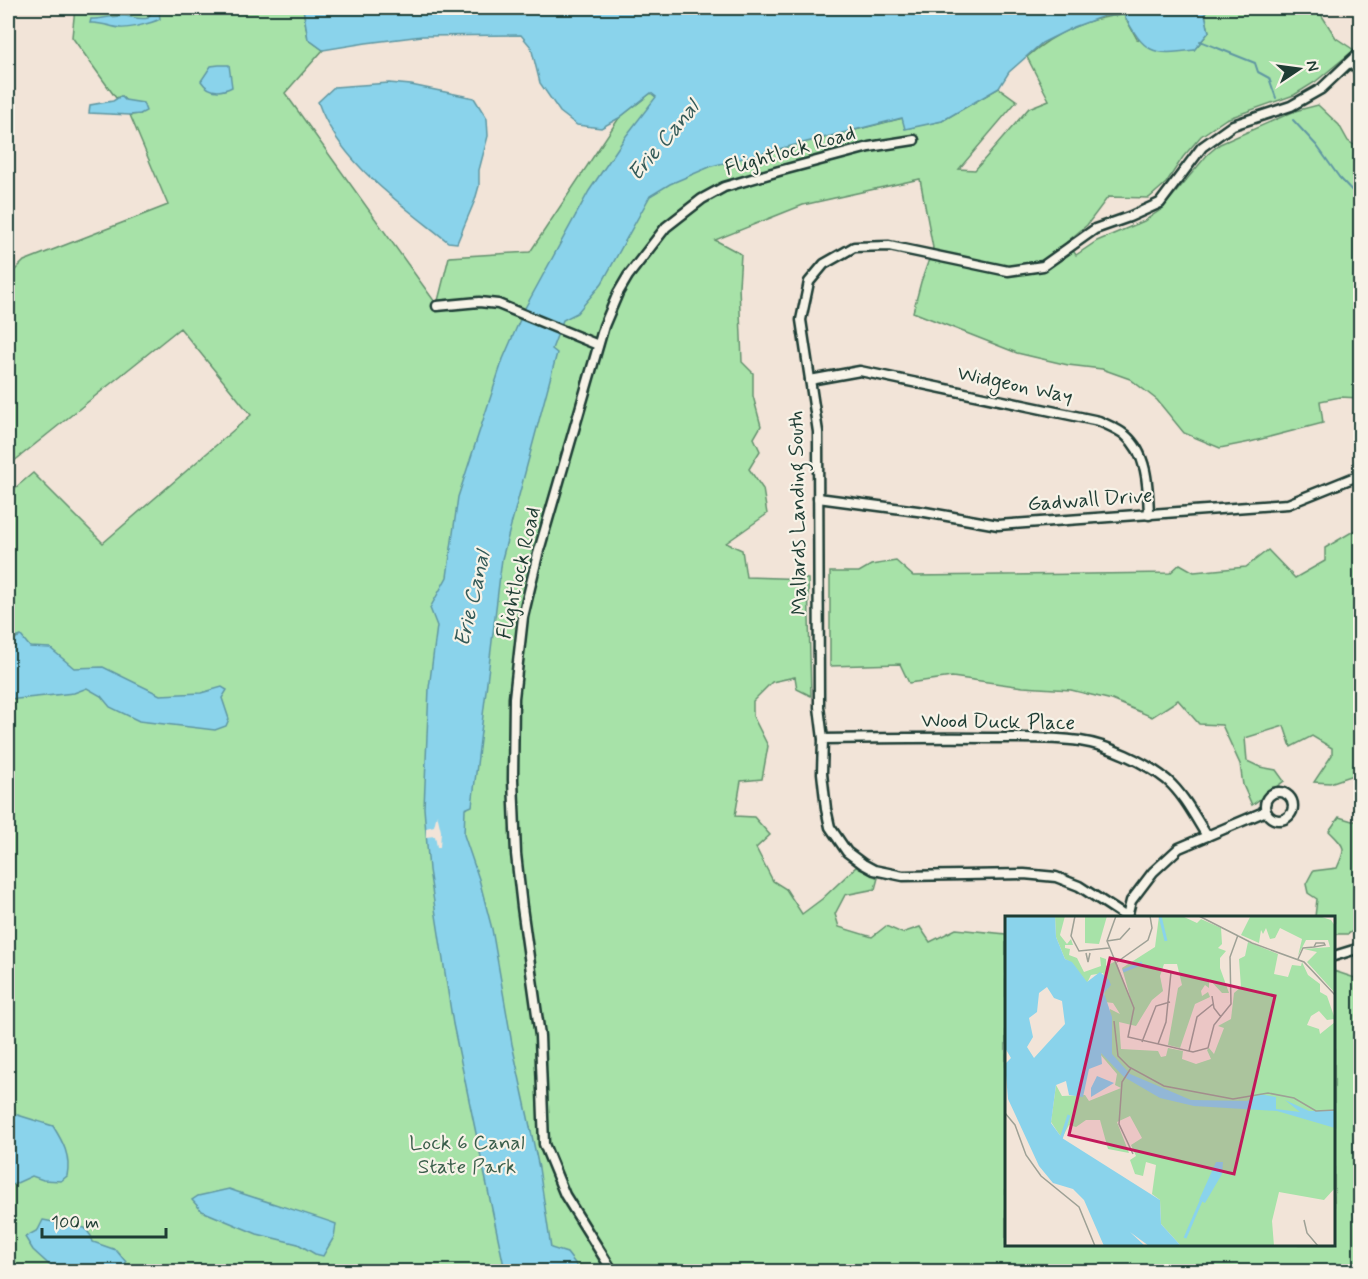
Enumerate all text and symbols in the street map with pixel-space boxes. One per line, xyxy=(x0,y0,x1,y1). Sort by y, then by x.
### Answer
north arrow xyxy=(1269,39,1329,99)
text: N xyxy=(1301,58,1324,74)
water label: Erie Canal xyxy=(622,93,707,187)
street label: Flightlock Road xyxy=(721,119,859,183)
street label: Widgeon Way xyxy=(954,359,1075,412)
street label: Mallards Landing South xyxy=(782,410,816,616)
street label: Gadwall Drive xyxy=(1027,482,1153,518)
street label: Flightlock Road xyxy=(490,504,548,642)
water label: Erie Canal xyxy=(448,546,498,649)
street label: Wood Duck Place xyxy=(921,707,1075,737)
inset map xyxy=(1005,916,1335,1246)
park label: Lock 6 Canal State Park xyxy=(409,1129,525,1181)
scale bar xyxy=(42,1201,166,1239)
text: 100 m xyxy=(51,1211,99,1235)

